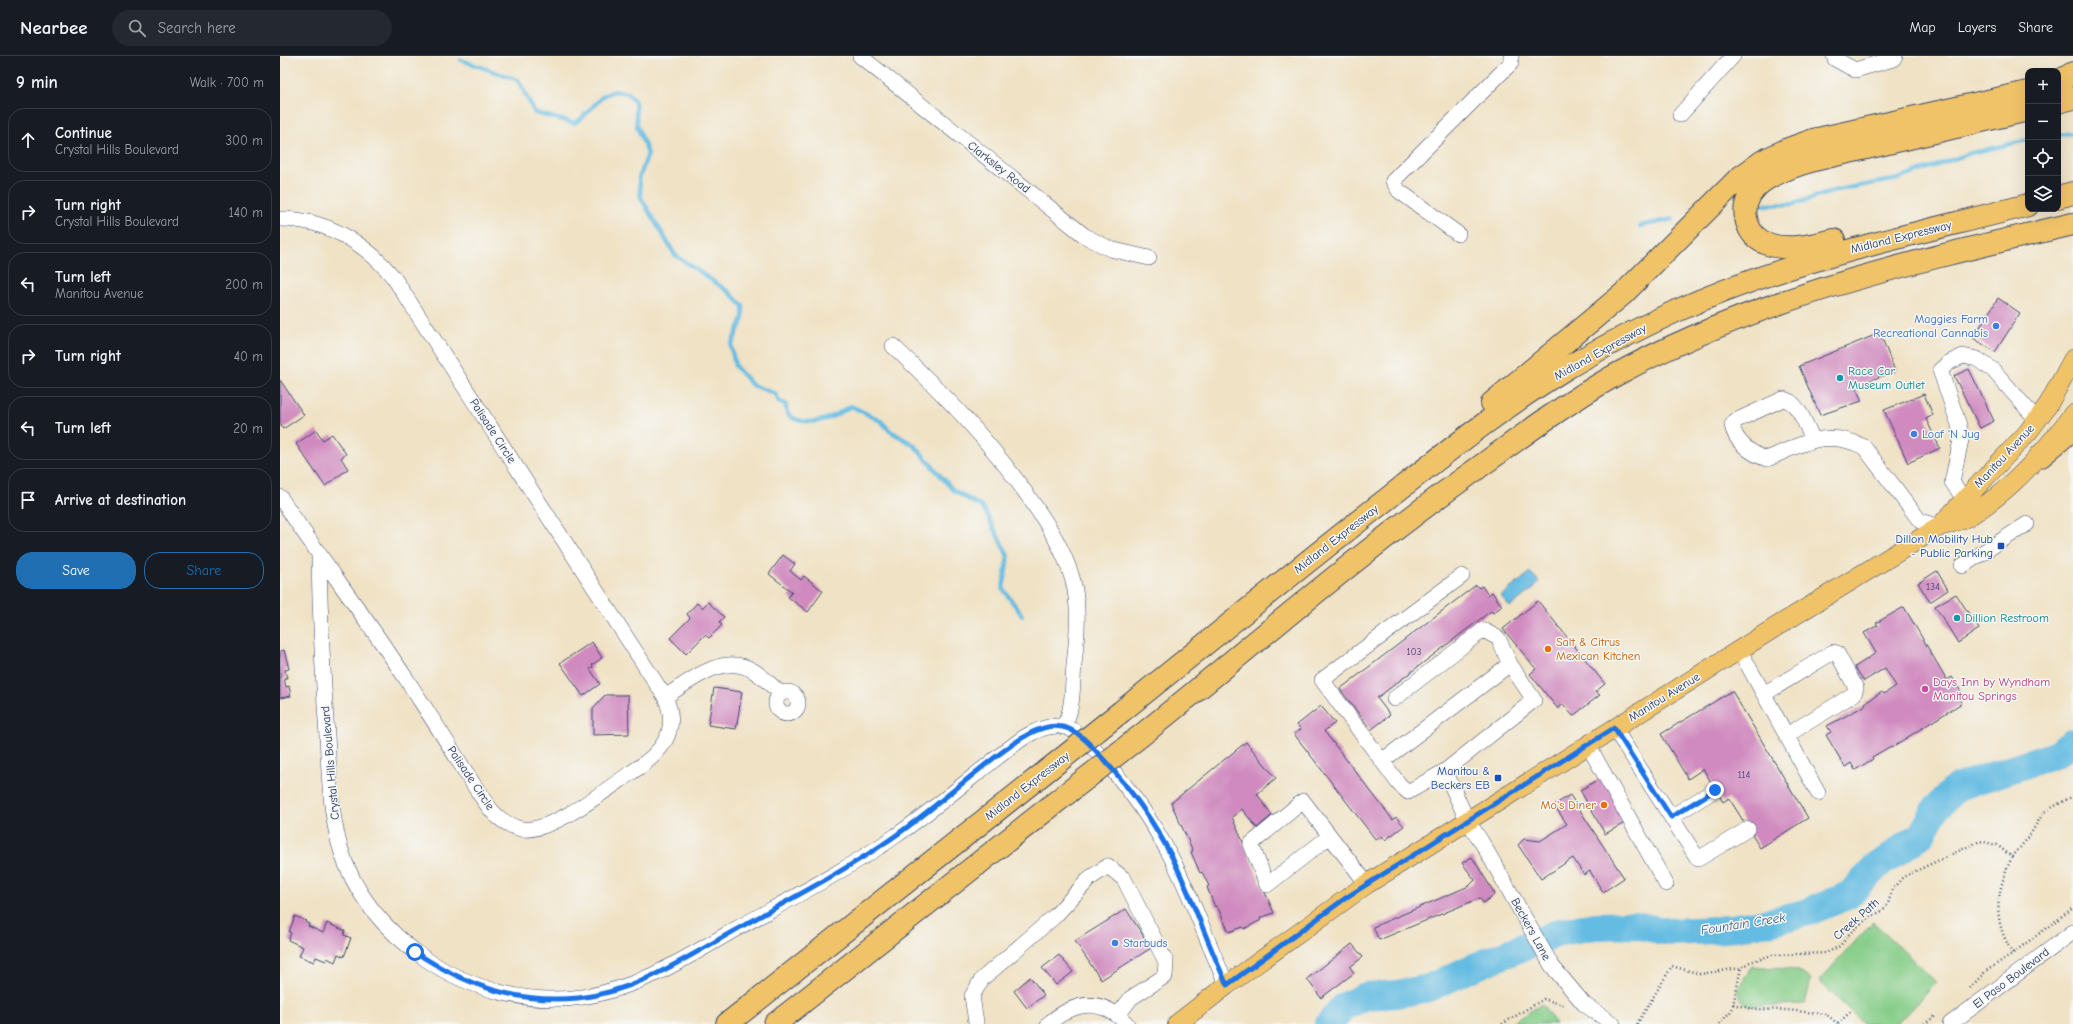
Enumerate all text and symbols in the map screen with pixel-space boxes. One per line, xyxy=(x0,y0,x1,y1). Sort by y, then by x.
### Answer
search box xyxy=(112,10,392,46)
text: Nearbee xyxy=(20,17,88,39)
icon: search xyxy=(126,17,148,39)
text: Search here xyxy=(158,19,236,37)
text: Map xyxy=(1909,19,1936,36)
text: Layers xyxy=(1958,19,1996,36)
text: Share xyxy=(2018,19,2053,36)
map controls xyxy=(2025,68,2061,212)
button: + xyxy=(2025,68,2061,104)
text: 9 min xyxy=(16,73,58,92)
text: Walk · 700 m xyxy=(190,75,264,90)
button: − xyxy=(2025,104,2061,140)
text: Continue xyxy=(55,124,112,142)
icon: ahead xyxy=(17,129,39,151)
text: 300 m xyxy=(225,133,263,148)
street label: Clarksley Road xyxy=(965,138,1033,196)
button: locate xyxy=(2025,140,2061,176)
text: Crystal Hills Boulevard xyxy=(55,142,179,157)
button: layers xyxy=(2025,176,2061,212)
text: Turn right xyxy=(55,196,121,214)
icon: right xyxy=(17,201,39,223)
text: 140 m xyxy=(229,205,263,220)
text: Crystal Hills Boulevard xyxy=(55,214,179,229)
street label: Midland Expressway xyxy=(1849,218,1953,256)
text: Turn left xyxy=(55,268,111,286)
icon: left xyxy=(17,273,39,295)
text: 200 m xyxy=(225,277,263,292)
text: Manitou Avenue xyxy=(55,286,144,301)
place label: Maggies Farm Recreational Cannabis xyxy=(1873,312,1988,340)
street label: Midland Expressway xyxy=(1551,321,1649,383)
marker: Maggies Farm Recreational Cannabis xyxy=(1991,321,2001,331)
icon: right xyxy=(17,345,39,367)
text: Turn right xyxy=(55,347,121,365)
text: 40 m xyxy=(234,349,263,364)
place label: Race Car Museum Outlet xyxy=(1848,364,1925,392)
marker: Race Car Museum Outlet xyxy=(1835,373,1845,383)
street label: Palisade Circle xyxy=(467,396,519,466)
icon: left xyxy=(17,417,39,439)
text: Turn left xyxy=(55,419,111,437)
text: 20 m xyxy=(233,421,263,436)
street label: Manitou Avenue xyxy=(1971,421,2037,491)
place label: Loaf 'N Jug xyxy=(1922,427,1980,441)
marker: Loaf 'N Jug xyxy=(1909,429,1919,439)
icon: arrive xyxy=(17,489,39,511)
text: Arrive at destination xyxy=(55,491,186,509)
street label: Midland Expressway xyxy=(1291,501,1382,576)
place label: Dillon Mobility Hub - Public Parking xyxy=(1896,532,1993,560)
marker: Dillon Mobility Hub - Public Parking xyxy=(1996,541,2006,551)
button: Save xyxy=(16,552,136,589)
button: Share xyxy=(144,552,264,589)
house number: 134 xyxy=(1926,581,1940,593)
place label: Dillion Restroom xyxy=(1965,611,2049,625)
marker: Dillion Restroom xyxy=(1952,613,1962,623)
place label: Salt & Citrus Mexican Kitchen xyxy=(1556,635,1640,663)
marker: Salt & Citrus Mexican Kitchen xyxy=(1543,644,1553,654)
house number: 103 xyxy=(1406,646,1422,658)
street label: Manitou Avenue xyxy=(1626,669,1702,725)
place label: Days Inn by Wyndham Manitou Springs xyxy=(1933,675,2050,703)
marker: Days Inn by Wyndham Manitou Springs xyxy=(1920,684,1930,694)
street label: Crystal Hills Boulevard xyxy=(318,705,342,821)
street label: Palisade Circle xyxy=(444,743,498,813)
street label: Midland Expressway xyxy=(982,748,1073,823)
place label: Manitou & Beckers EB xyxy=(1431,764,1490,792)
house number: 114 xyxy=(1738,769,1751,781)
marker: Manitou & Beckers EB xyxy=(1493,773,1503,783)
route end xyxy=(1706,781,1724,799)
place label: Mo's Diner xyxy=(1541,798,1596,812)
marker: Mo's Diner xyxy=(1599,800,1609,810)
street label: Beckers Lane xyxy=(1508,895,1554,963)
street label: Creek Path xyxy=(1830,895,1882,943)
water label: Fountain Creek xyxy=(1700,909,1787,938)
place label: Starbuds xyxy=(1123,936,1168,950)
marker: Starbuds xyxy=(1110,938,1120,948)
route start xyxy=(406,943,424,961)
street label: El Paso Boulevard xyxy=(1970,945,2052,1011)

